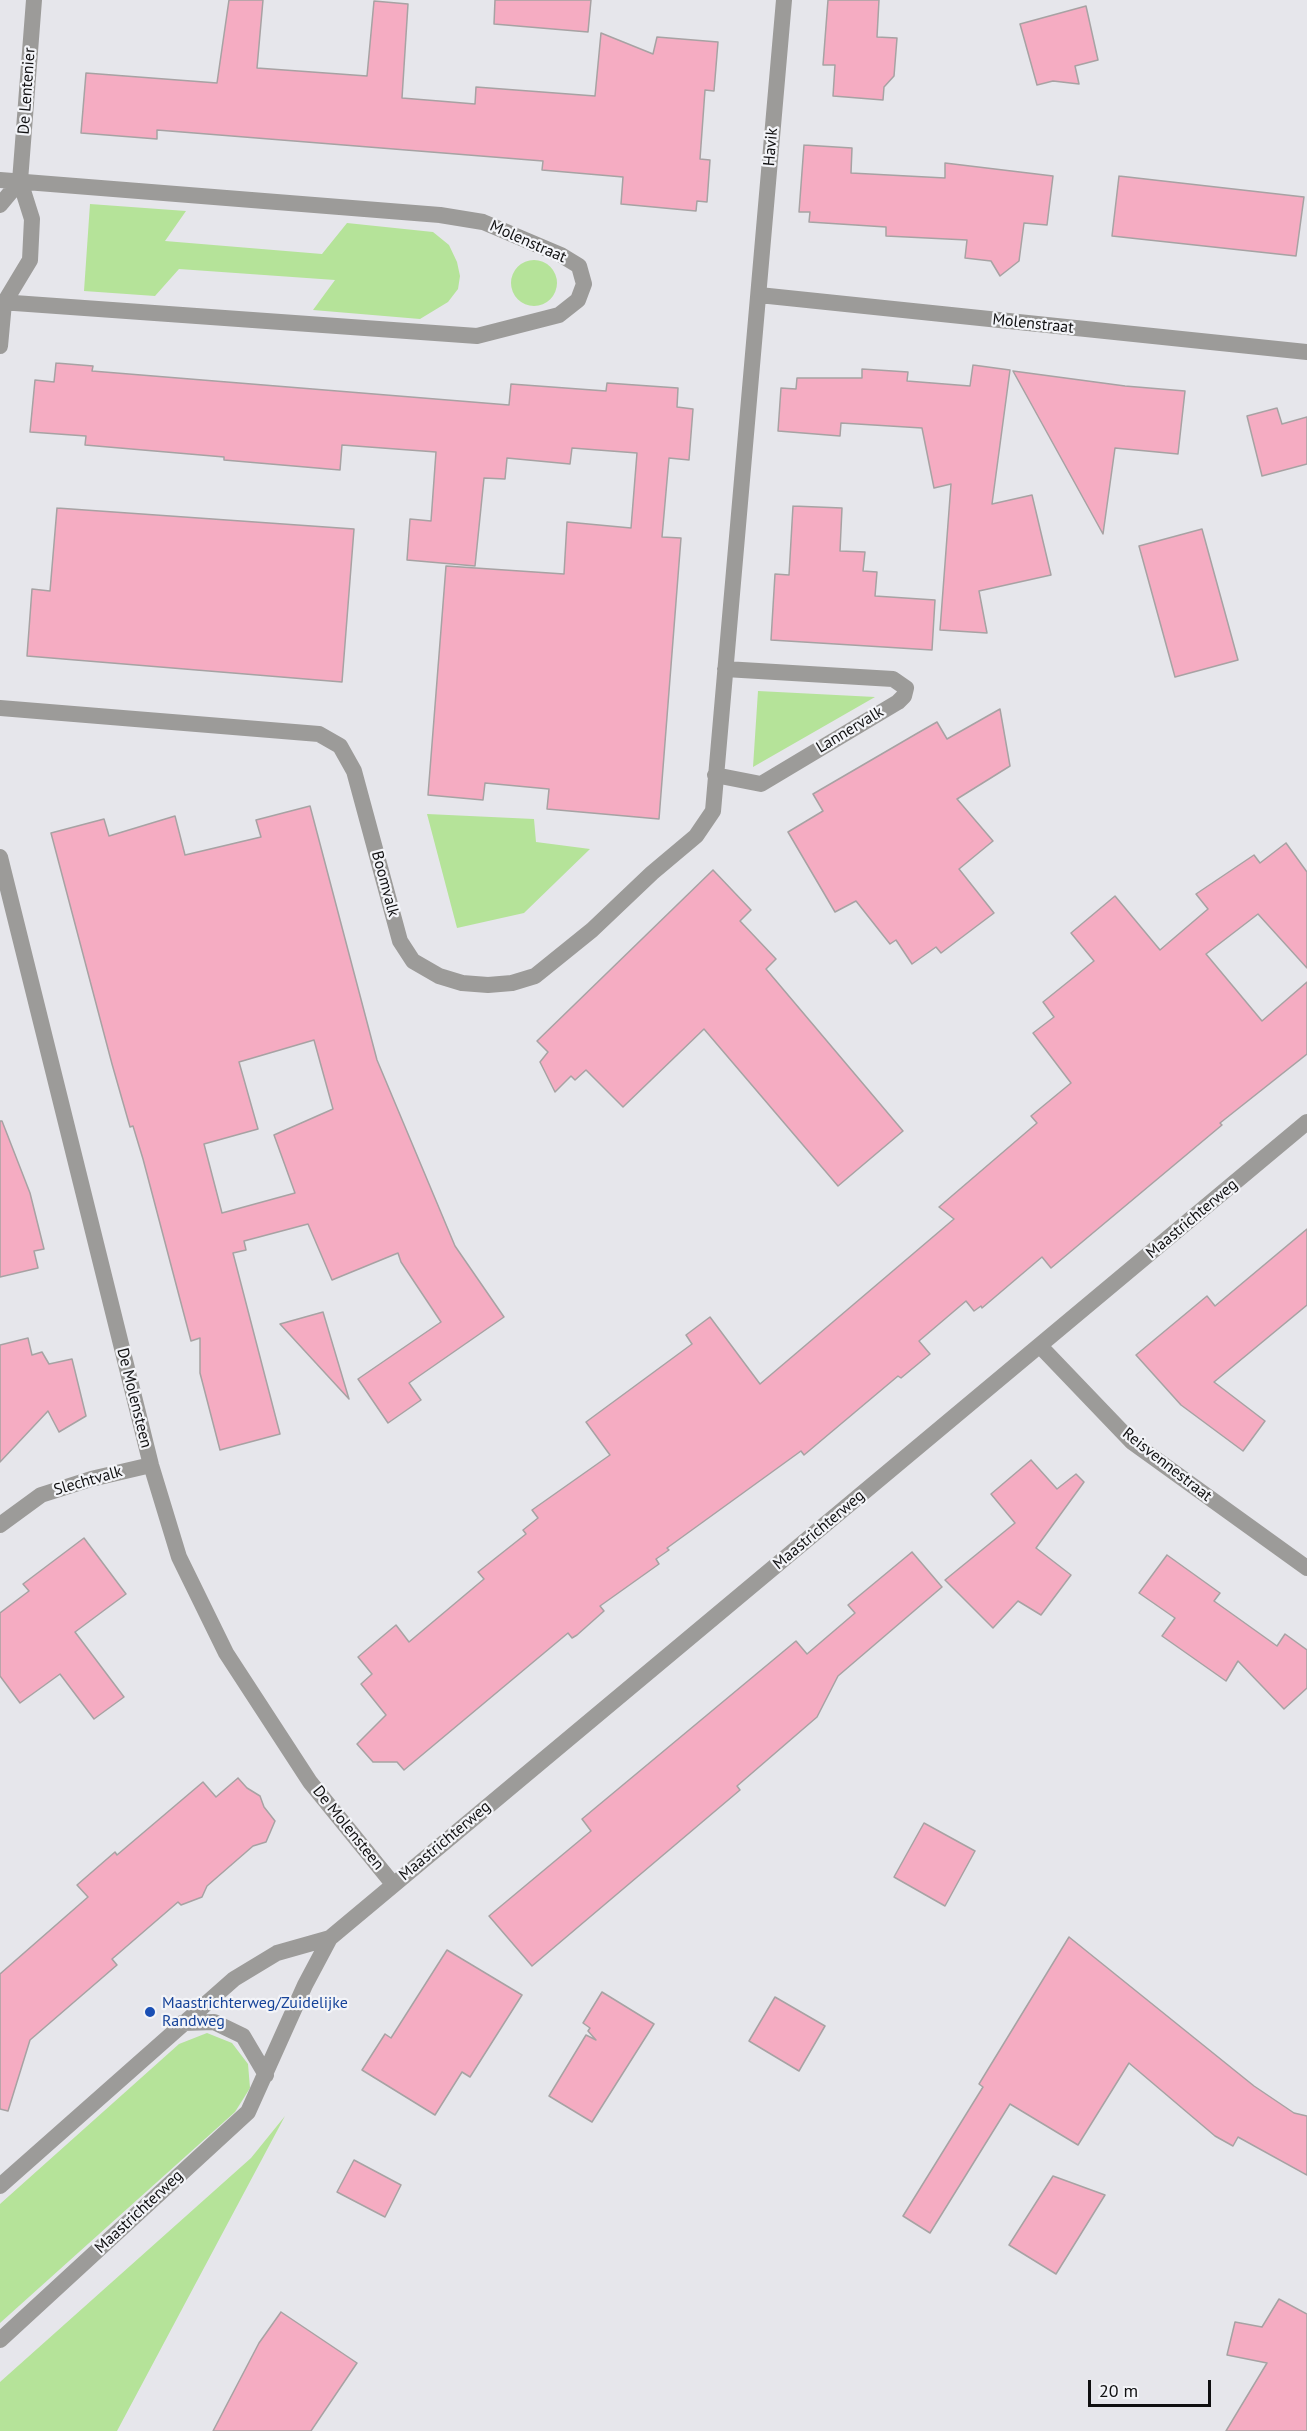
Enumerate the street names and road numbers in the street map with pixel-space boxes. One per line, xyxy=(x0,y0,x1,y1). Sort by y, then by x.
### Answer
street label: De Lentenier xyxy=(14,47,40,135)
street label: Havik xyxy=(760,127,782,167)
street label: Molenstraat xyxy=(487,217,569,267)
street label: Molenstraat xyxy=(991,310,1075,338)
street label: Lannervalk xyxy=(813,702,887,758)
street label: Boomvalk xyxy=(367,849,403,919)
street label: Maastrichterweg xyxy=(1142,1175,1242,1263)
street label: De Molensteen xyxy=(112,1346,156,1450)
street label: Reisvennestraat xyxy=(1118,1424,1216,1506)
street label: Slechtvalk xyxy=(51,1462,125,1500)
street label: Maastrichterweg xyxy=(769,1486,869,1574)
street label: De Molensteen xyxy=(308,1782,388,1874)
street label: Maastrichterweg xyxy=(395,1797,495,1885)
street label: Maastrichterweg xyxy=(91,2166,187,2258)

